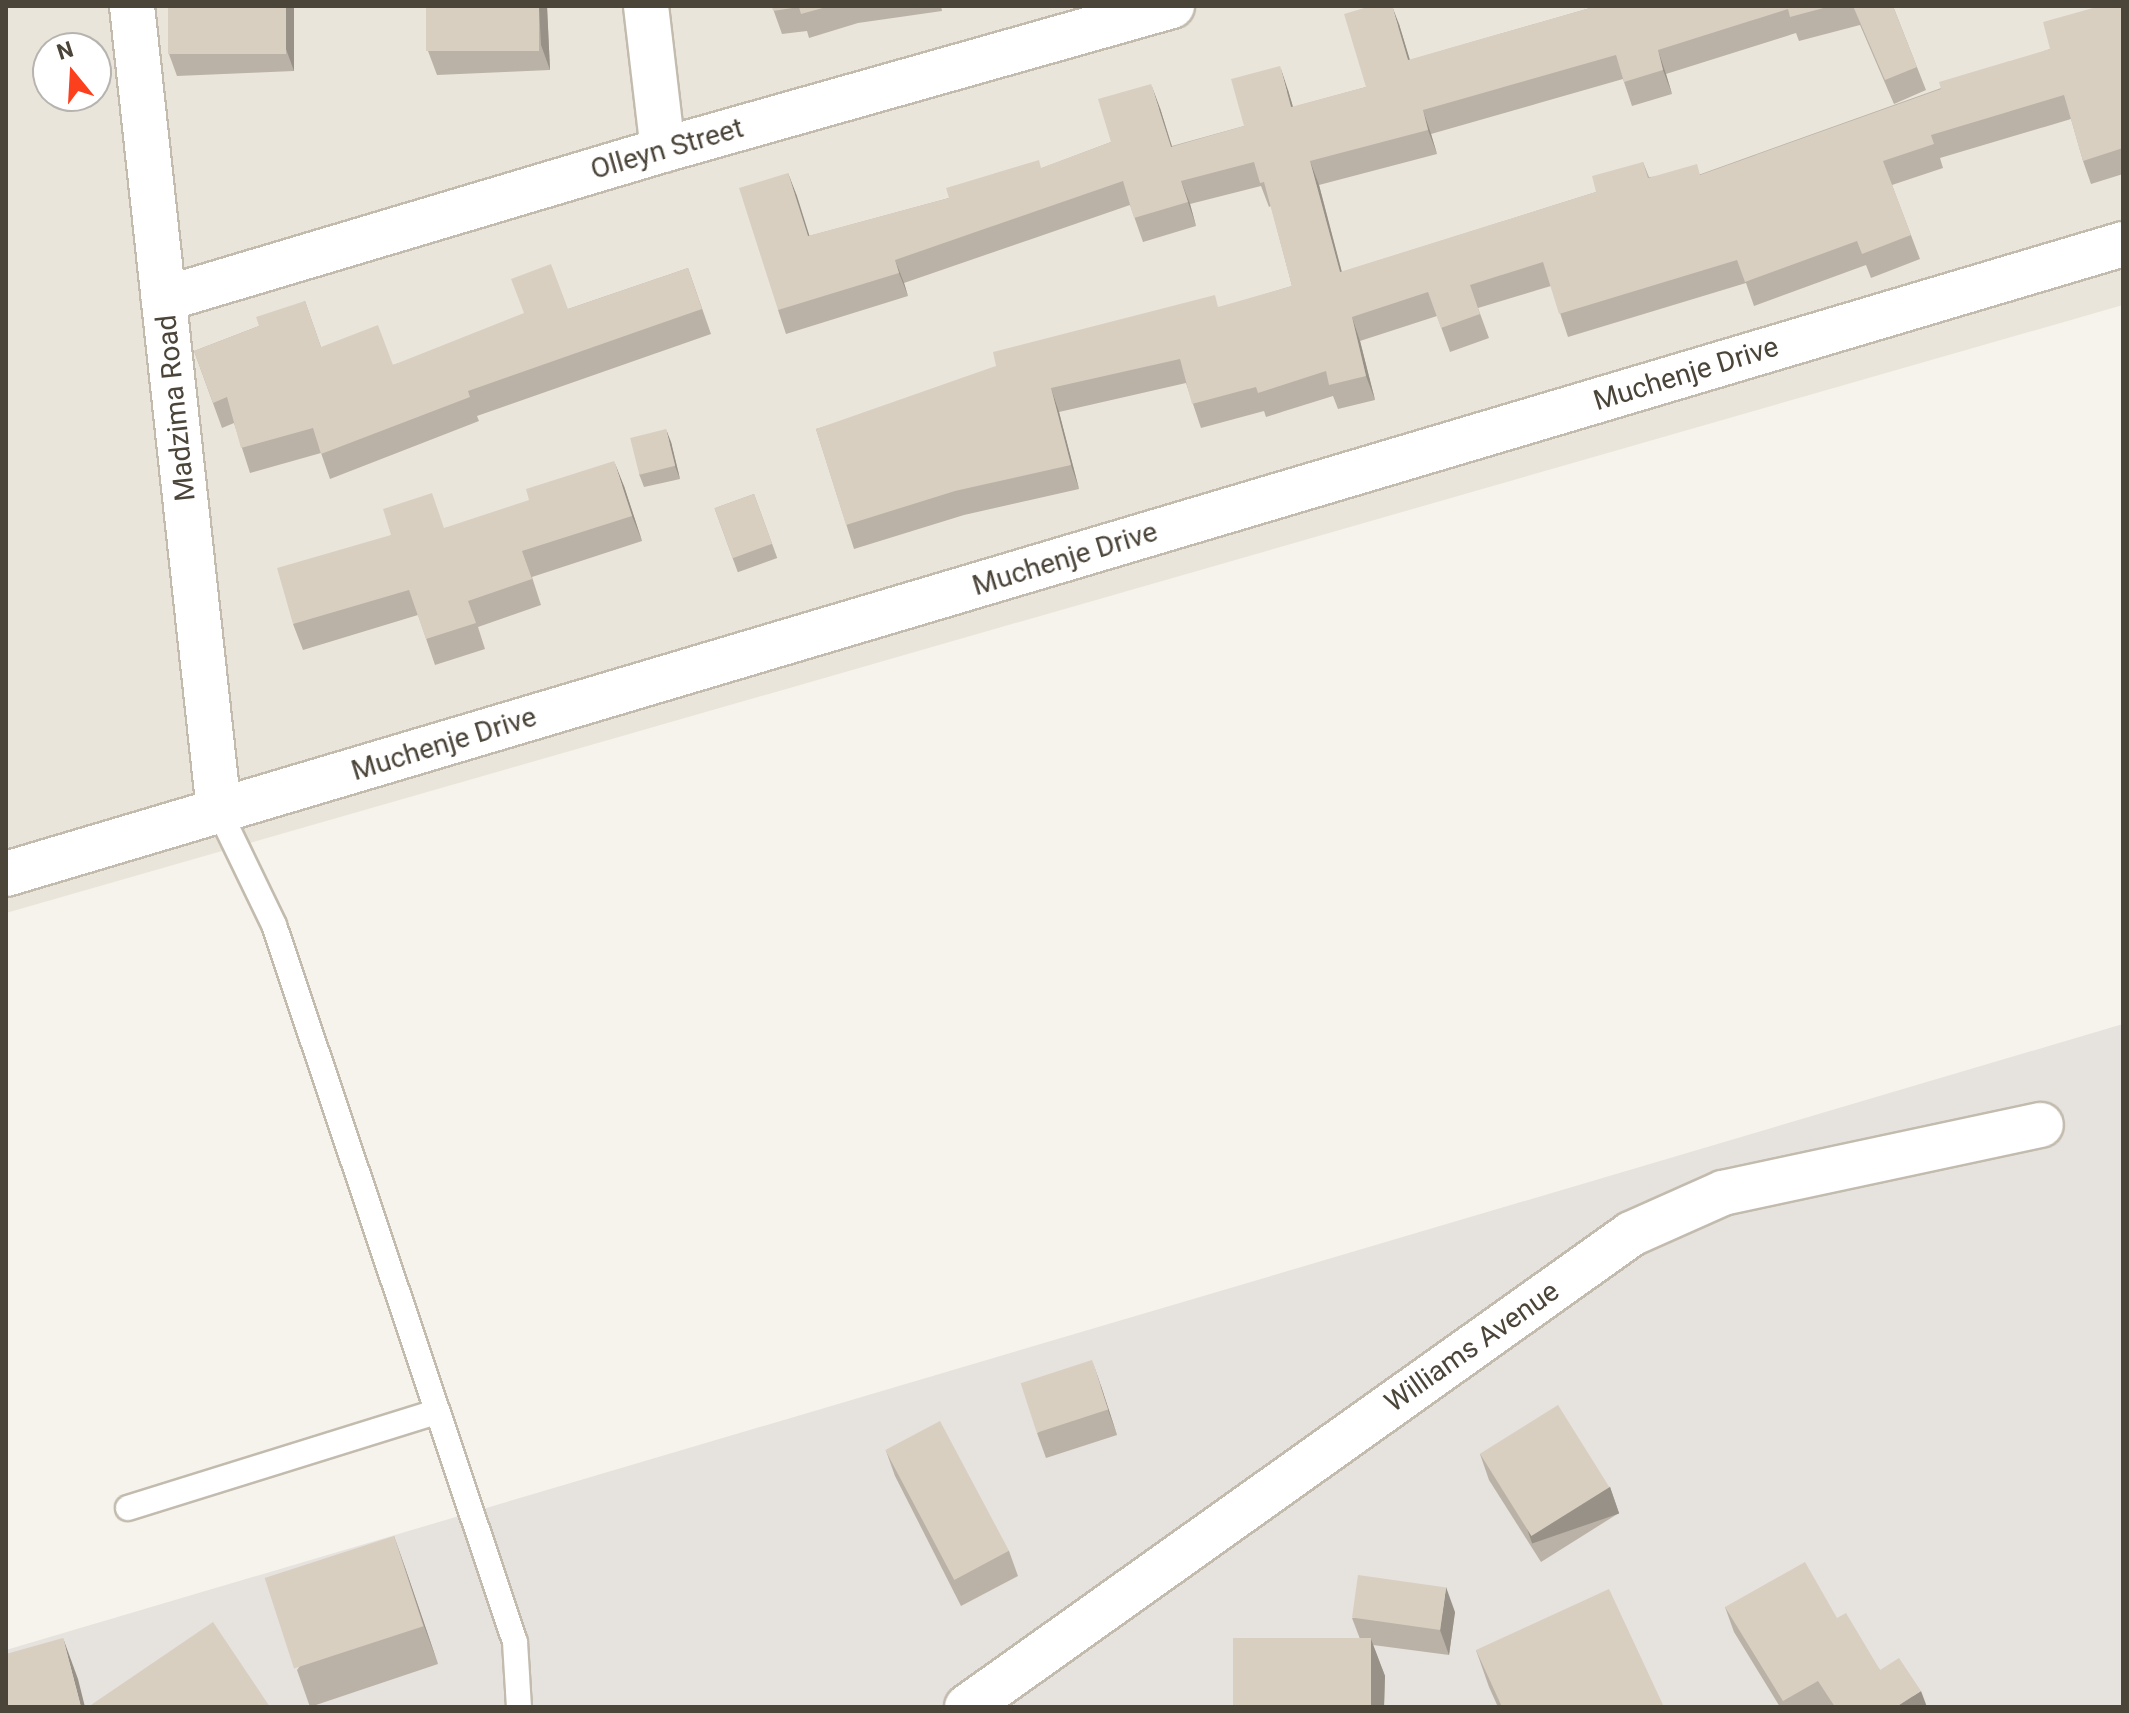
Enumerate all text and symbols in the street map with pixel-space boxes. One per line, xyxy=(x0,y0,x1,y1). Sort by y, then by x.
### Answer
north arrow xyxy=(32,32,112,112)
text: N xyxy=(54,36,76,65)
street label: Olleyn Street xyxy=(587,111,747,187)
street label: Madzima Road xyxy=(150,313,202,503)
street label: Muchenje Drive xyxy=(1589,330,1783,418)
street label: Muchenje Drive xyxy=(968,515,1162,603)
street label: Muchenje Drive xyxy=(347,700,541,788)
street label: Williams Avenue xyxy=(1378,1274,1566,1420)

